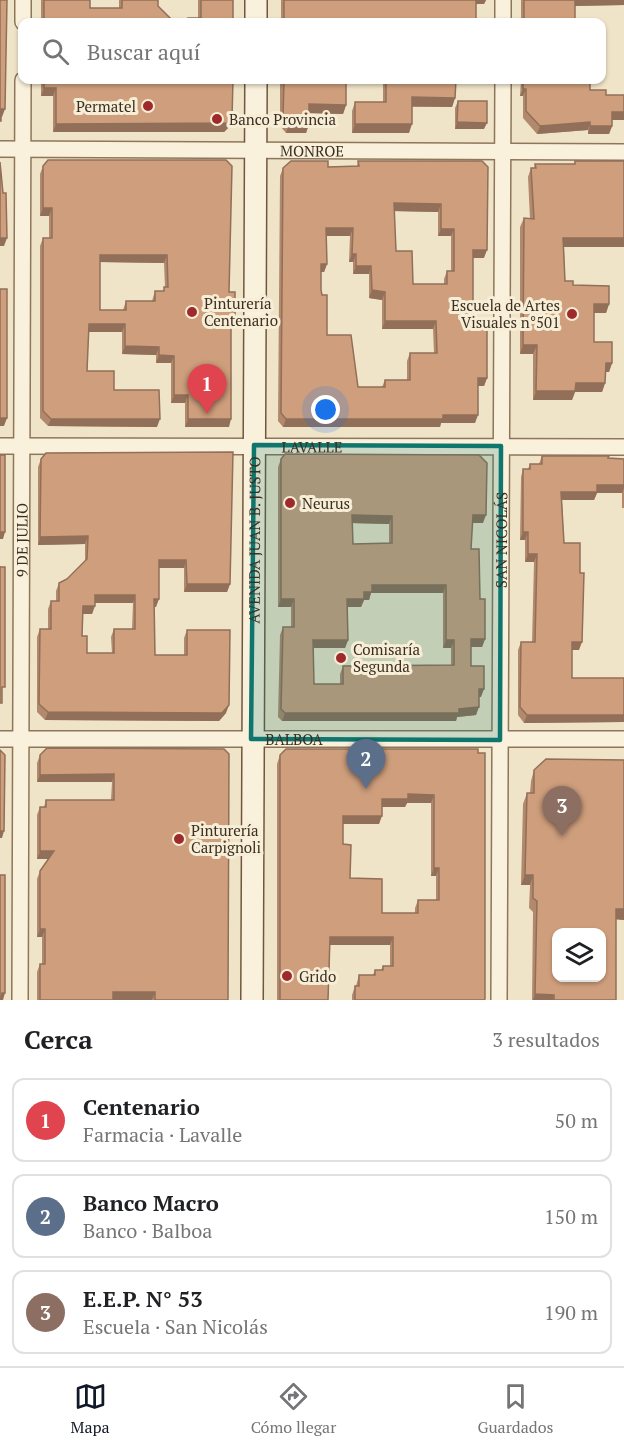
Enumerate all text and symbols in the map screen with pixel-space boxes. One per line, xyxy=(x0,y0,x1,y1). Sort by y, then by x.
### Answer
search box xyxy=(18,18,606,84)
icon: search xyxy=(39,35,72,68)
text: Buscar aquí xyxy=(87,37,200,66)
place label: Permatel xyxy=(76,96,136,116)
marker: Permatel xyxy=(141,99,155,113)
place label: Banco Provincia xyxy=(229,109,337,129)
marker: Banco Provincia xyxy=(210,112,224,126)
street label: MONROE xyxy=(280,140,344,161)
place label: Pinturería Centenario xyxy=(204,293,278,330)
place label: Escuela de Artes Visuales n°501 xyxy=(451,295,560,332)
marker: Pinturería Centenario xyxy=(185,305,199,319)
marker: Escuela de Artes Visuales n°501 xyxy=(565,307,579,321)
pin: 1 xyxy=(188,364,226,414)
your location xyxy=(311,395,340,424)
street label: LAVALLE xyxy=(281,436,343,457)
street label: AVENIDA JUAN B. JUSTO xyxy=(244,456,264,624)
street label: SAN NICOLÁS xyxy=(491,492,511,588)
place label: Neurus xyxy=(302,493,350,513)
marker: Neurus xyxy=(283,496,297,510)
street label: 9 DE JULIO xyxy=(11,503,32,577)
place label: Comisaría Segunda xyxy=(353,639,420,676)
marker: Comisaría Segunda xyxy=(334,651,348,665)
street label: BALBOA xyxy=(265,729,324,749)
pin: 2 xyxy=(346,740,386,789)
pin: 3 xyxy=(542,786,582,836)
place label: Pinturería Carpignoli xyxy=(191,820,261,857)
marker: Pinturería Carpignoli xyxy=(172,832,186,846)
map controls xyxy=(552,928,606,982)
button: layers xyxy=(552,928,606,982)
place label: Grido xyxy=(299,966,336,986)
marker: Grido xyxy=(280,969,294,983)
text: Cerca xyxy=(24,1022,93,1056)
text: 3 resultados xyxy=(492,1026,600,1053)
text: Centenario xyxy=(83,1092,200,1121)
text: 1 xyxy=(40,1107,51,1134)
text: 50 m xyxy=(555,1107,598,1134)
text: Farmacia · Lavalle xyxy=(83,1121,242,1148)
text: Banco Macro xyxy=(83,1188,219,1217)
text: 2 xyxy=(40,1203,51,1230)
text: 150 m xyxy=(544,1203,598,1230)
text: Banco · Balboa xyxy=(83,1217,212,1244)
text: E.E.P. N° 53 xyxy=(83,1284,203,1313)
text: 3 xyxy=(40,1299,51,1326)
text: 190 m xyxy=(544,1299,598,1326)
text: Escuela · San Nicolás xyxy=(83,1313,268,1340)
tab: Mapa xyxy=(71,1380,110,1438)
tab: Cómo llegar xyxy=(251,1380,336,1438)
tab: Guardados xyxy=(477,1380,553,1438)

